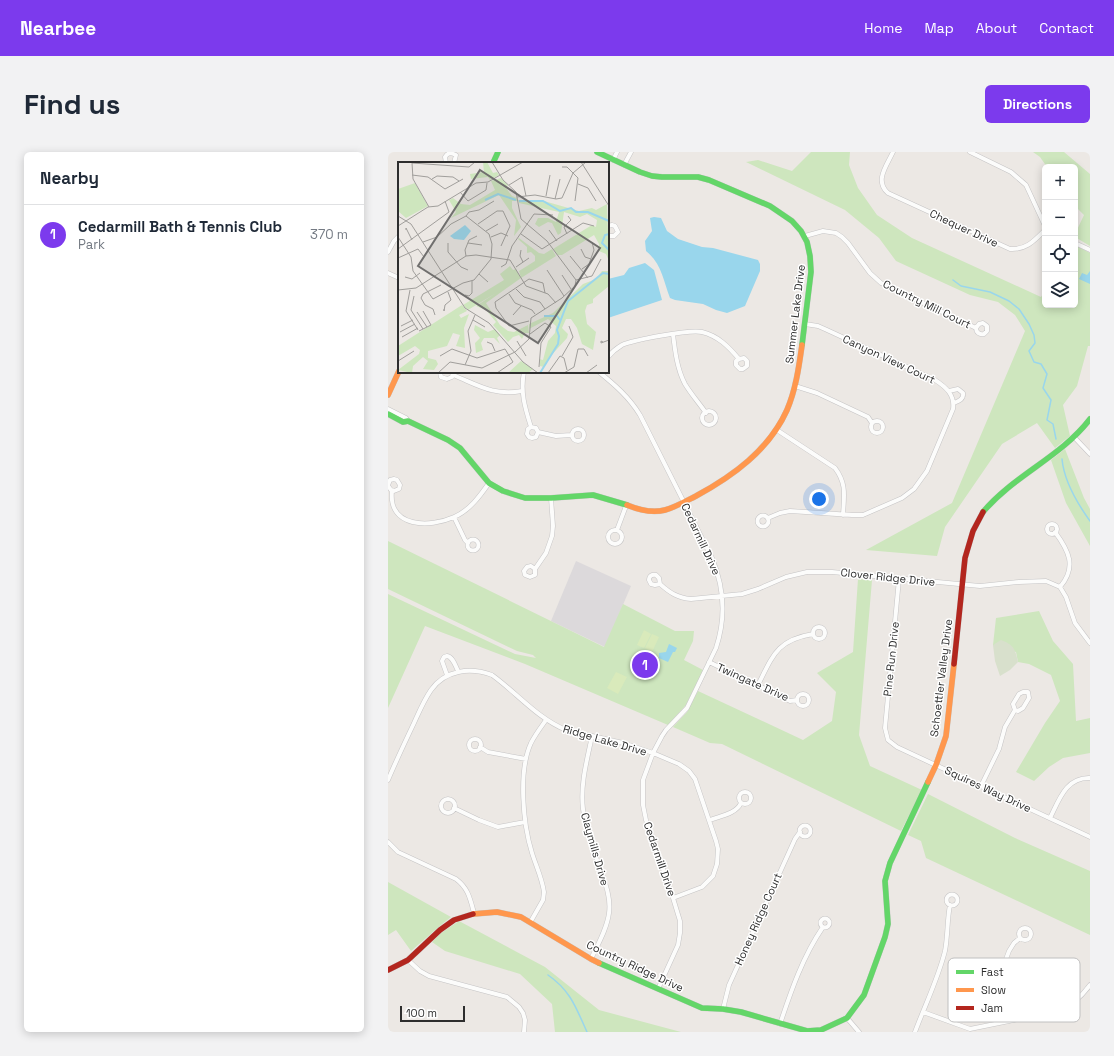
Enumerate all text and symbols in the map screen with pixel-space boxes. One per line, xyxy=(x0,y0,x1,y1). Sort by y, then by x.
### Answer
text: Nearbee xyxy=(20,16,96,41)
text: Home xyxy=(864,19,902,37)
text: Map xyxy=(924,19,954,37)
text: About xyxy=(976,19,1017,37)
text: Contact xyxy=(1039,19,1094,37)
button: Directions xyxy=(985,85,1090,123)
text: Find us xyxy=(24,86,121,122)
inset map xyxy=(398,162,609,373)
map controls xyxy=(1042,164,1078,308)
button: + xyxy=(1042,164,1078,200)
text: Nearby xyxy=(40,167,99,189)
button: − xyxy=(1042,200,1078,236)
street label: Chequer Drive xyxy=(928,206,1000,250)
text: Cedarmill Bath & Tennis Club xyxy=(78,217,282,236)
text: 1 xyxy=(50,226,56,243)
text: 370 m xyxy=(310,226,348,243)
text: Park xyxy=(78,236,105,253)
button: locate xyxy=(1042,236,1078,272)
street label: Summer Lake Drive xyxy=(782,264,808,364)
button: layers xyxy=(1042,272,1078,308)
street label: Country Mill Court xyxy=(881,277,973,331)
street label: Canyon View Court xyxy=(841,331,937,387)
your location xyxy=(809,489,829,509)
street label: Cedarmill Drive xyxy=(678,501,724,577)
street label: Clover Ridge Drive xyxy=(840,565,936,589)
street label: Schoettler Valley Drive xyxy=(927,618,955,738)
street label: Pine Run Drive xyxy=(880,621,902,697)
pin: 1 xyxy=(632,650,658,680)
street label: Twingate Drive xyxy=(715,660,791,704)
street label: Ridge Lake Drive xyxy=(561,721,649,759)
street label: Squires Way Drive xyxy=(943,763,1033,815)
street label: Claymills Drive xyxy=(578,811,612,887)
street label: Cedarmill Drive xyxy=(641,820,679,898)
street label: Honey Ridge Court xyxy=(731,871,785,967)
street label: Country Ridge Drive xyxy=(584,937,686,995)
legend xyxy=(948,958,1080,1022)
text: Fast xyxy=(981,965,1004,979)
text: Slow xyxy=(981,983,1006,997)
text: Jam xyxy=(981,1001,1003,1015)
scale bar xyxy=(400,1004,465,1023)
text: 100 m xyxy=(406,1006,437,1020)

